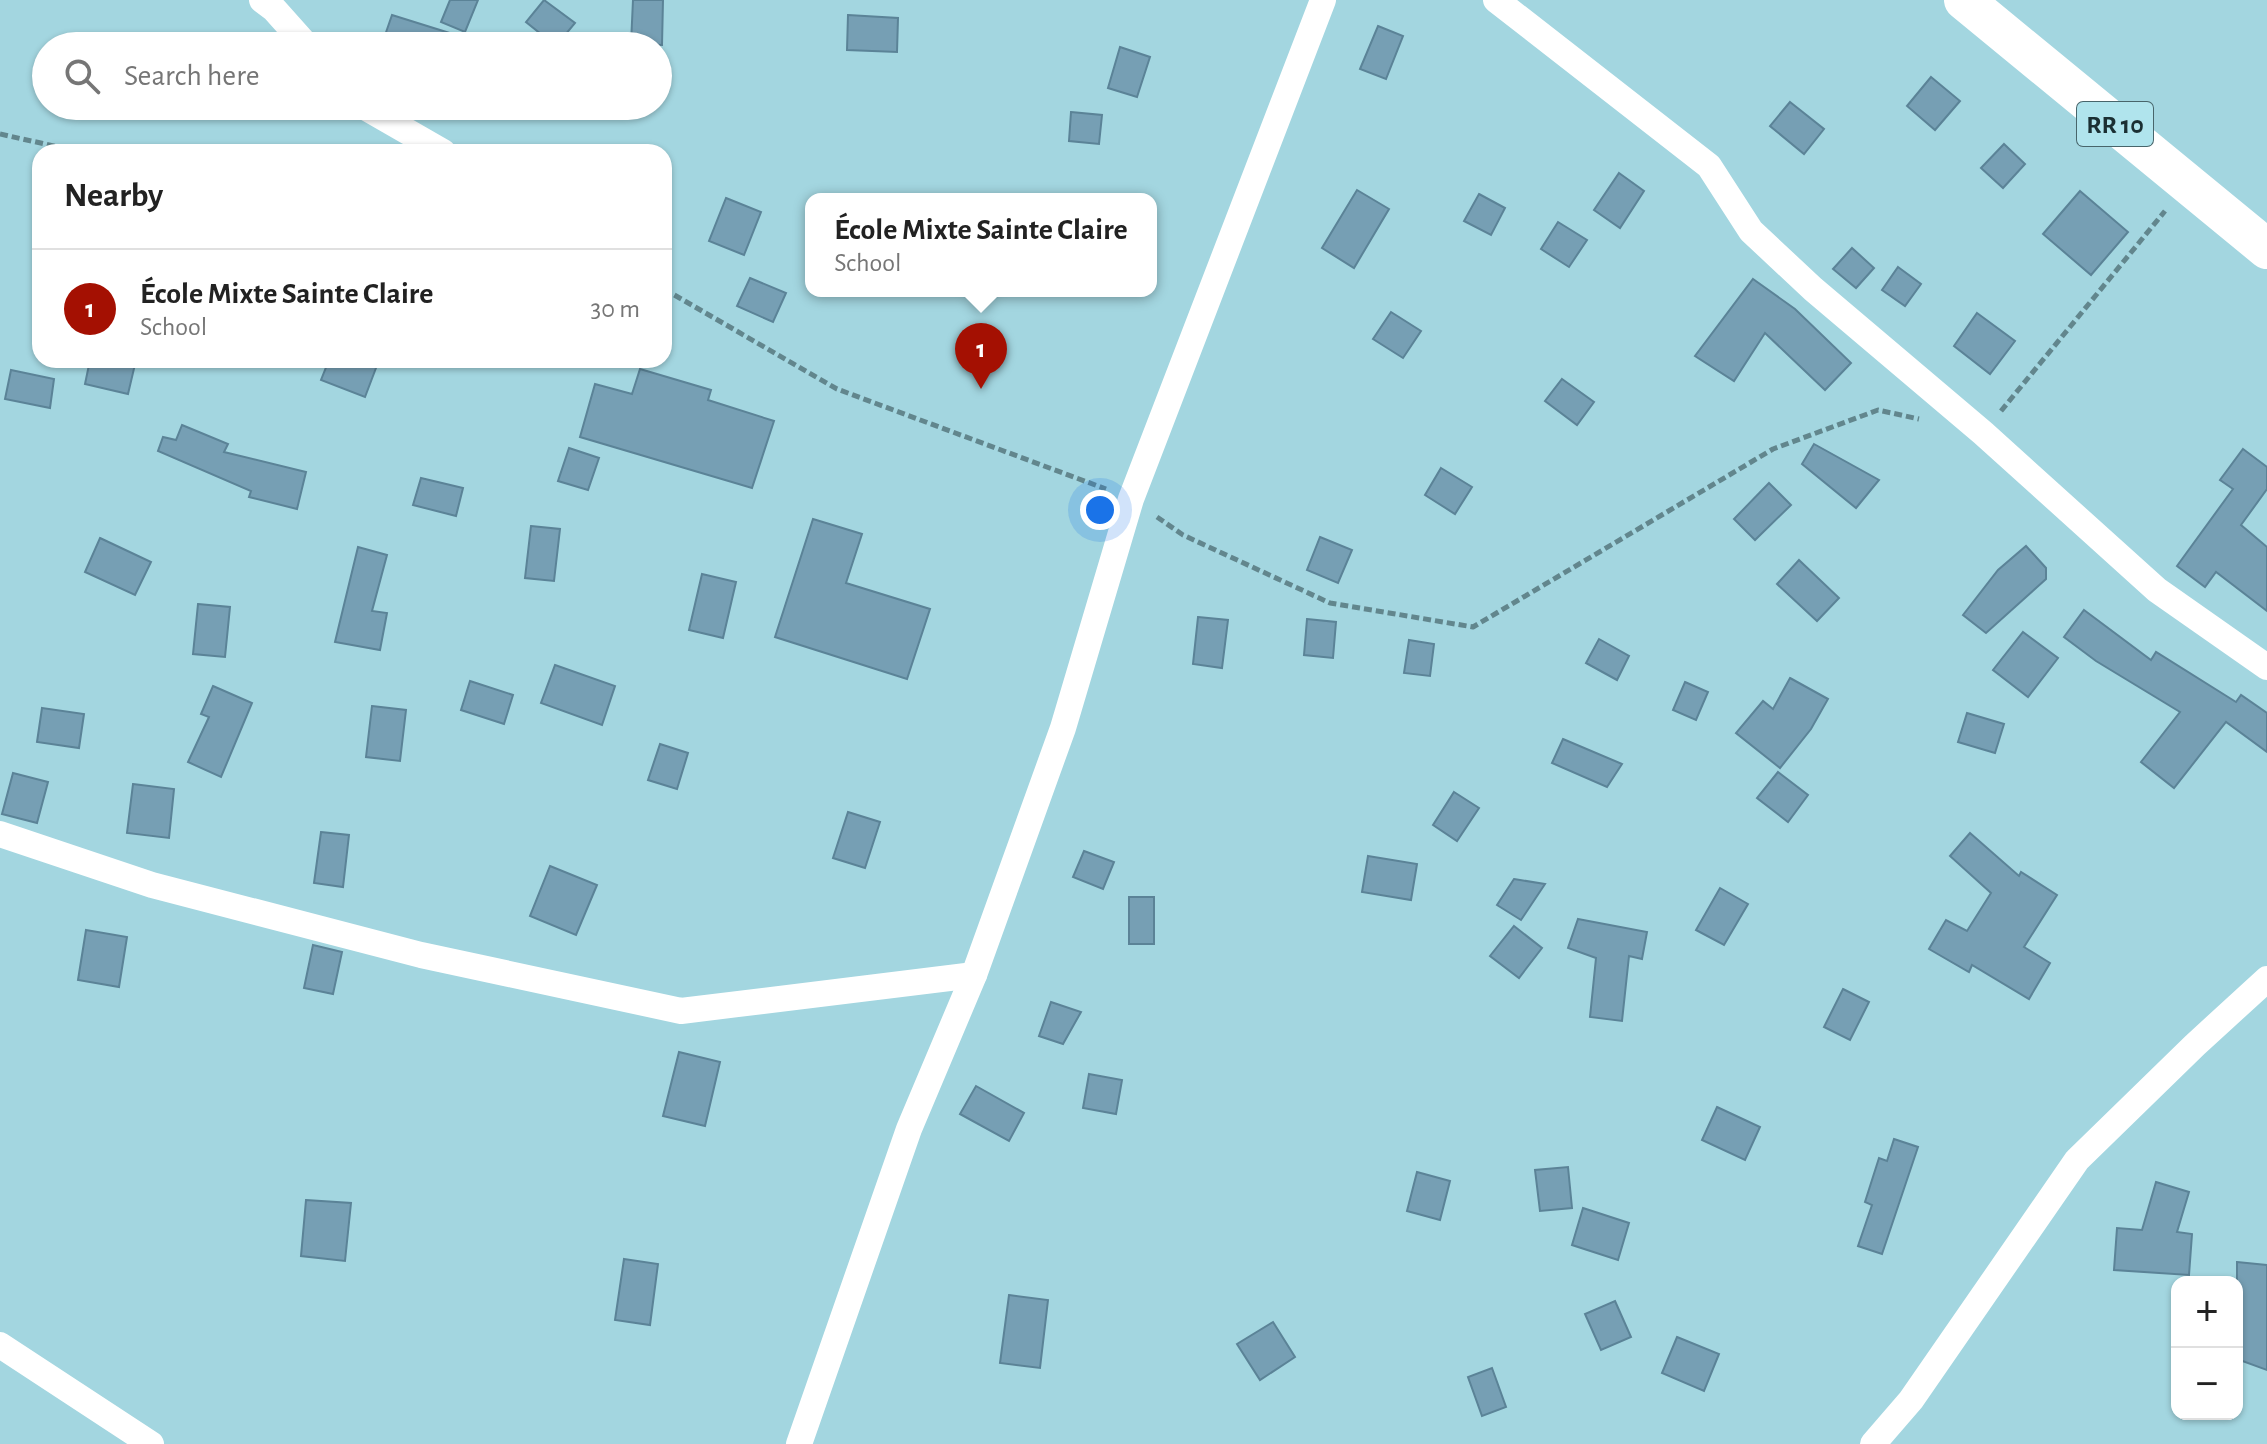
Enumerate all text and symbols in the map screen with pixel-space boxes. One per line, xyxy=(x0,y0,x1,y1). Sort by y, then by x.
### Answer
search box xyxy=(32,32,672,120)
icon: search xyxy=(60,54,104,98)
text: Search here xyxy=(124,61,260,91)
road number: RR 10 xyxy=(2077,102,2153,146)
text: Nearby xyxy=(64,179,163,213)
popup xyxy=(805,193,1157,297)
text: École Mixte Sainte Claire xyxy=(834,215,1128,245)
text: School xyxy=(834,250,902,276)
text: École Mixte Sainte Claire xyxy=(140,279,433,309)
text: 1 xyxy=(85,296,95,322)
text: 30 m xyxy=(590,296,640,322)
text: School xyxy=(140,314,207,340)
pin: 1 xyxy=(955,323,1007,389)
your location xyxy=(1080,490,1120,530)
map controls xyxy=(2171,1276,2243,1420)
button: + xyxy=(2171,1276,2243,1348)
button: − xyxy=(2171,1348,2243,1420)

